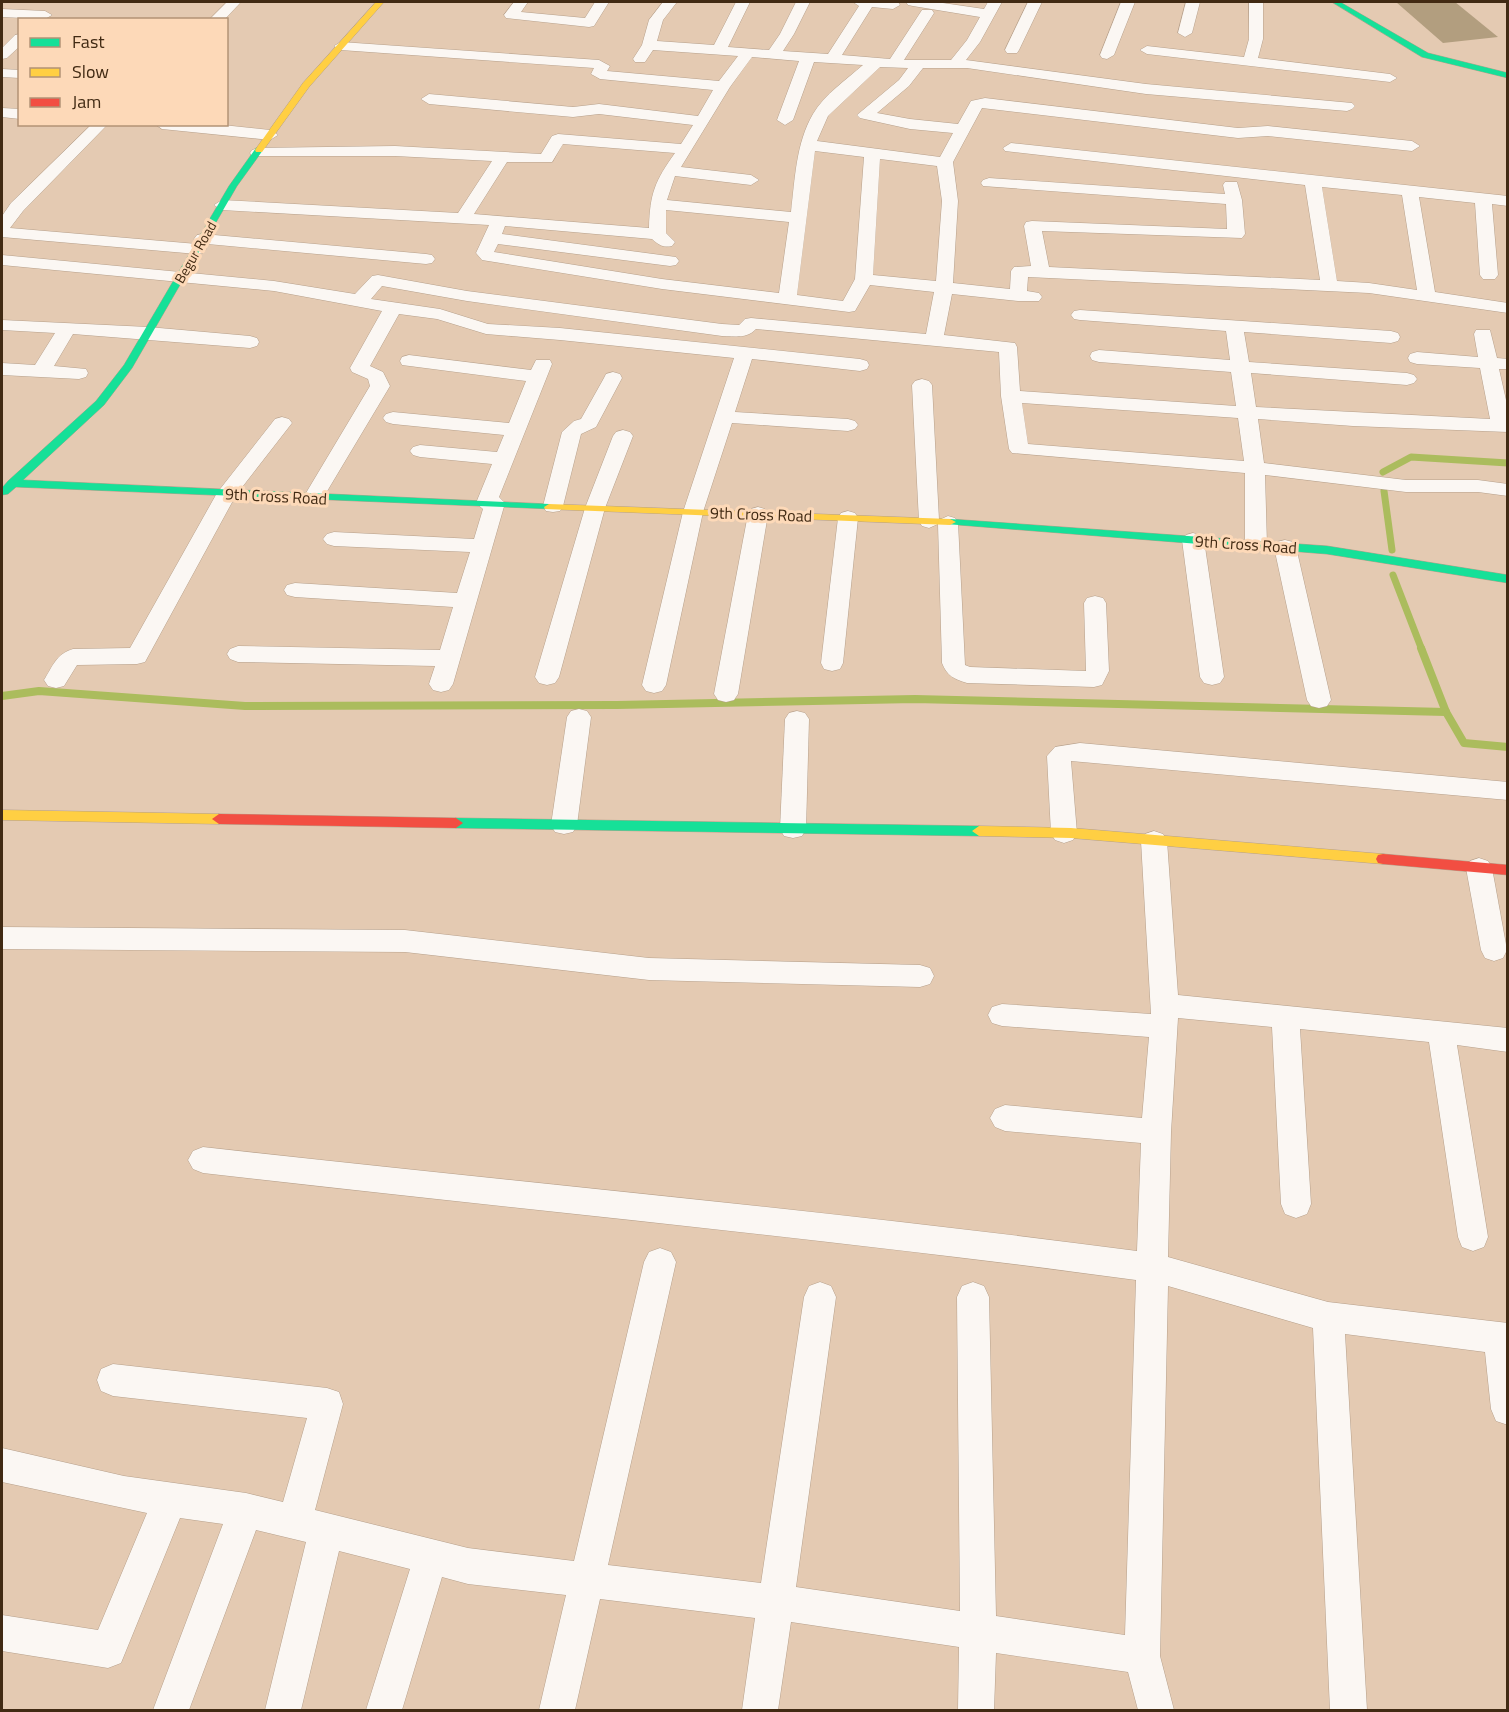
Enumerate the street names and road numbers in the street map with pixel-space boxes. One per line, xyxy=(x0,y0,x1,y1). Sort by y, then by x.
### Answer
street label: Begur Road xyxy=(169,217,221,287)
street label: 9th Cross Road xyxy=(224,481,328,511)
street label: 9th Cross Road xyxy=(710,500,812,528)
street label: 9th Cross Road xyxy=(1194,528,1298,560)

